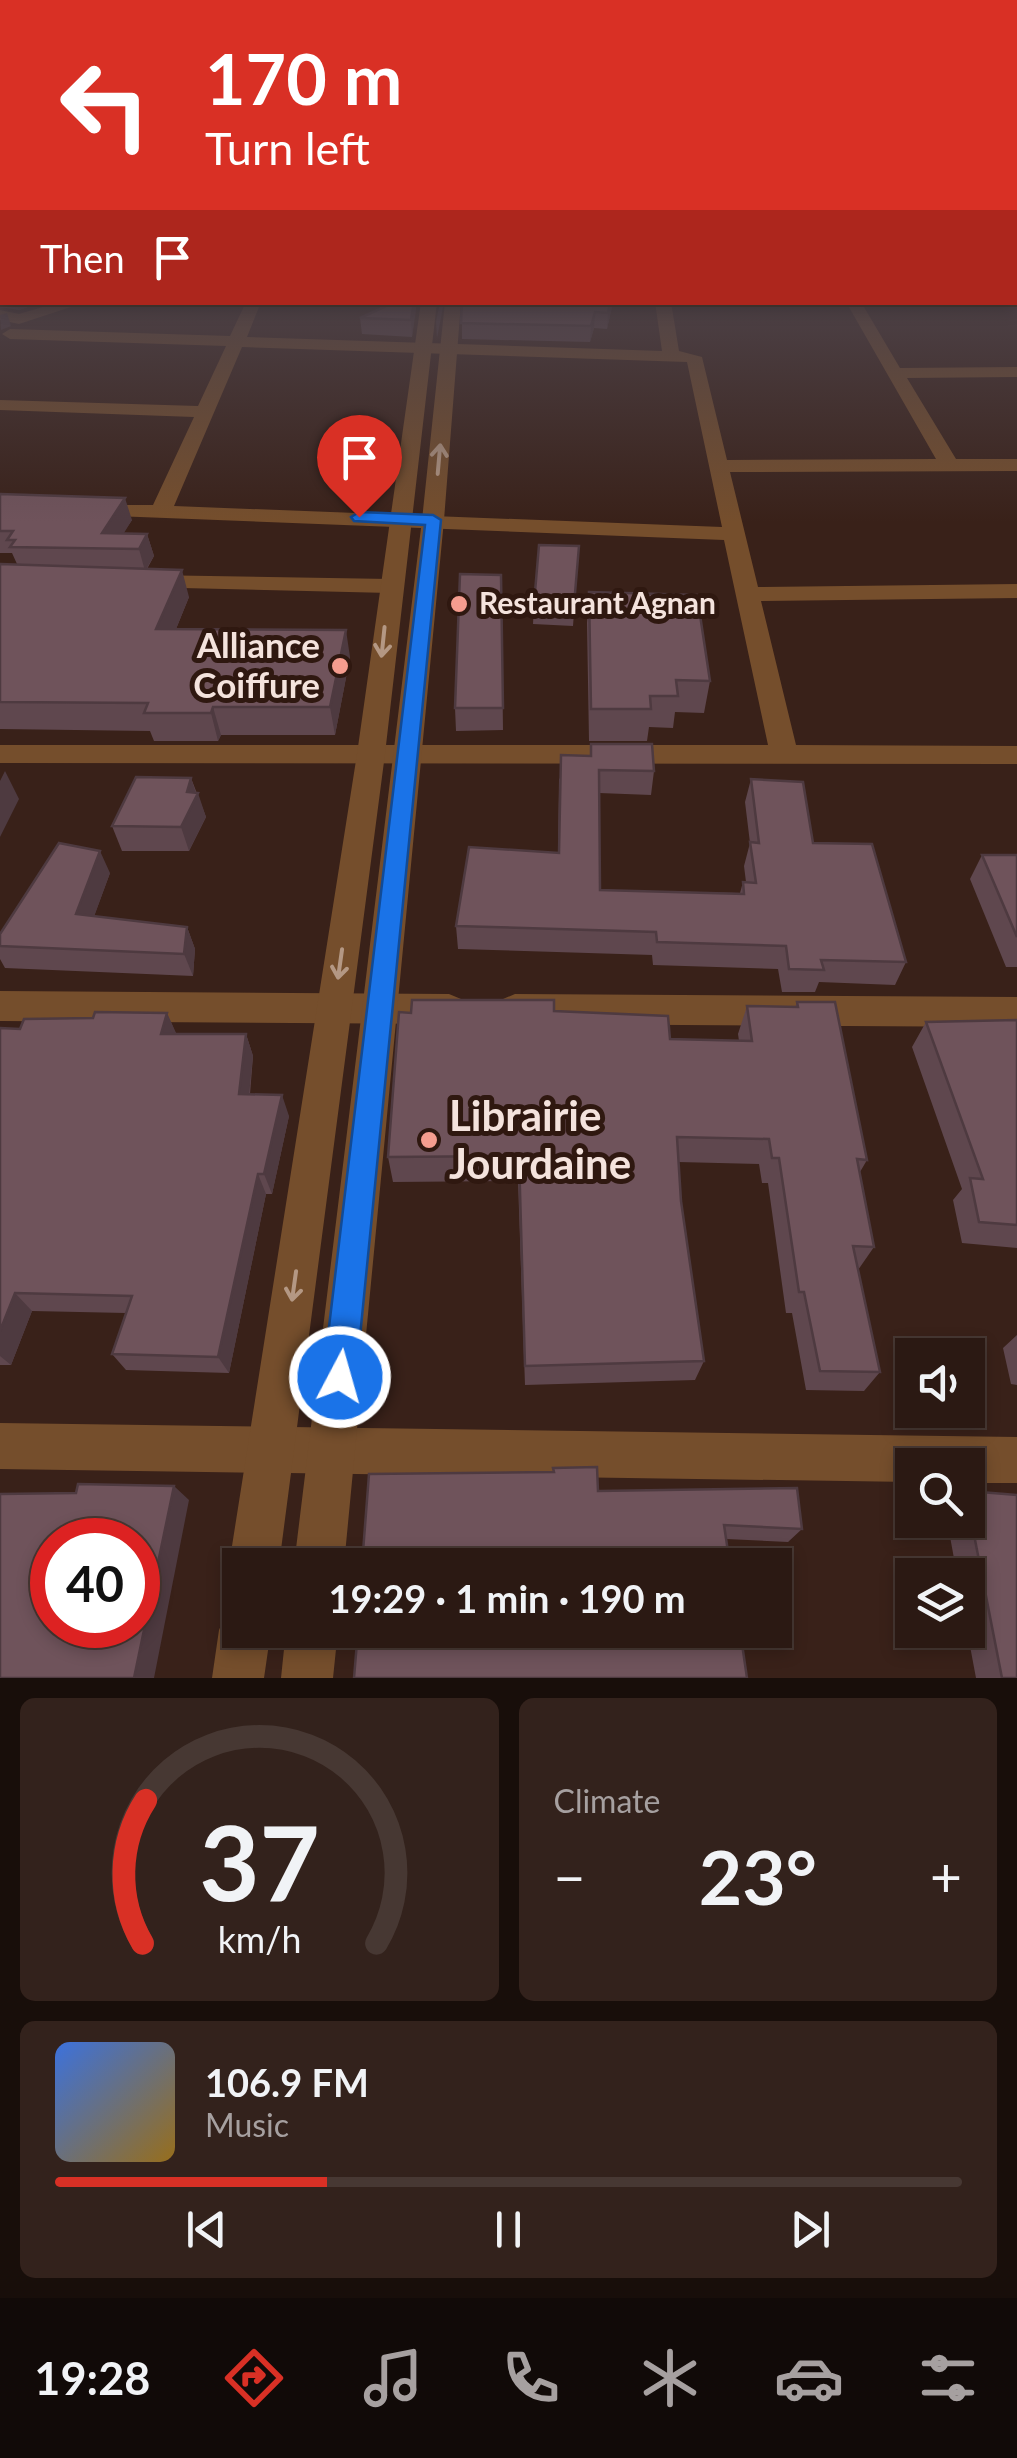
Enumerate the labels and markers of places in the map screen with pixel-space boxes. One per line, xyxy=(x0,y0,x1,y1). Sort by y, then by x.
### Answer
pin xyxy=(317,415,402,518)
place label: Restaurant Agnan xyxy=(479,584,716,620)
marker: Restaurant Agnan xyxy=(448,593,470,615)
place label: Alliance Coiffure xyxy=(193,623,320,705)
marker: Alliance Coiffure xyxy=(329,655,351,677)
place label: Librairie Jourdaine xyxy=(449,1090,631,1188)
marker: Librairie Jourdaine xyxy=(418,1129,440,1151)

